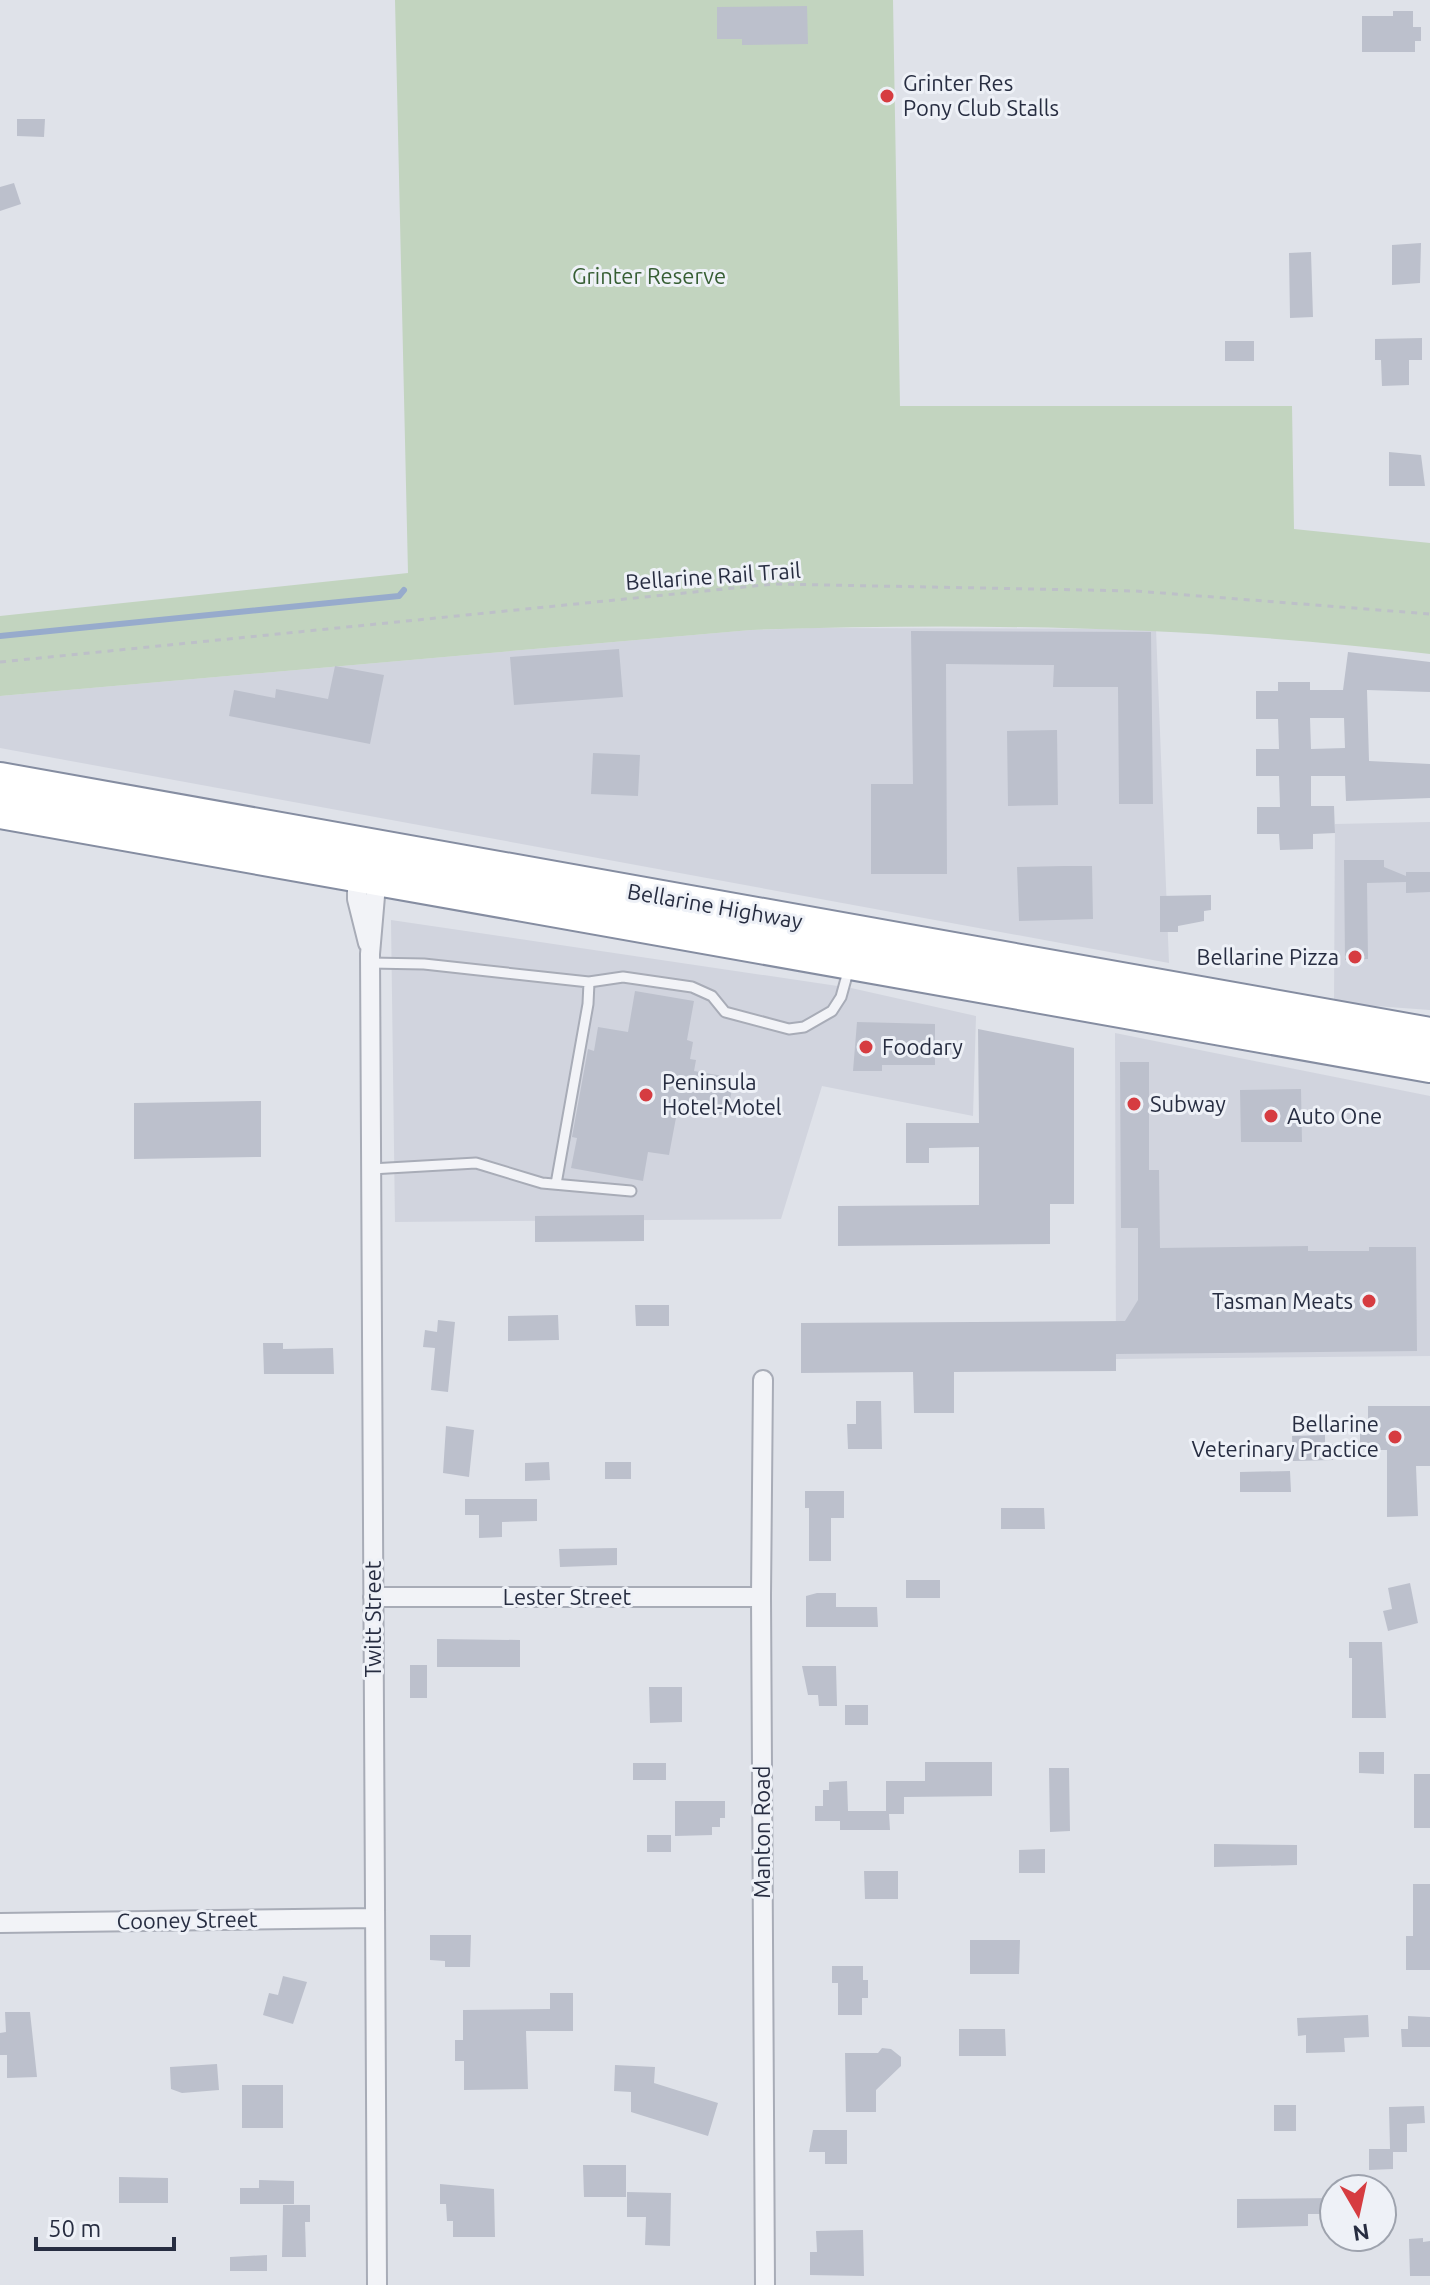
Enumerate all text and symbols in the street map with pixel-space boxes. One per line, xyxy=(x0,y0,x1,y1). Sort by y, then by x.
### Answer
place label: Grinter Res Pony Club Stalls xyxy=(903,70,1059,120)
marker: Grinter Res Pony Club Stalls xyxy=(878,87,896,105)
park label: Grinter Reserve xyxy=(572,263,726,288)
street label: Bellarine Rail Trail xyxy=(624,557,802,594)
street label: Bellarine Highway xyxy=(626,878,805,933)
place label: Bellarine Pizza xyxy=(1197,944,1339,969)
marker: Bellarine Pizza xyxy=(1346,948,1364,966)
place label: Foodary xyxy=(882,1034,963,1059)
marker: Foodary xyxy=(857,1038,875,1056)
place label: Peninsula Hotel-Motel xyxy=(662,1069,782,1119)
marker: Peninsula Hotel-Motel xyxy=(637,1086,655,1104)
place label: Subway xyxy=(1150,1091,1226,1116)
marker: Subway xyxy=(1125,1095,1143,1113)
place label: Auto One xyxy=(1287,1103,1382,1128)
marker: Auto One xyxy=(1262,1107,1280,1125)
place label: Tasman Meats xyxy=(1212,1288,1353,1313)
marker: Tasman Meats xyxy=(1360,1292,1378,1310)
place label: Bellarine Veterinary Practice xyxy=(1192,1411,1379,1461)
marker: Bellarine Veterinary Practice xyxy=(1386,1428,1404,1446)
street label: Twitt Street xyxy=(360,1560,385,1677)
street label: Lester Street xyxy=(503,1584,632,1609)
street label: Manton Road xyxy=(749,1766,774,1898)
street label: Cooney Street xyxy=(116,1906,258,1933)
north arrow xyxy=(1318,2173,1398,2253)
scale bar xyxy=(36,2201,174,2251)
text: 50 m xyxy=(48,2215,101,2242)
text: N xyxy=(1351,2220,1371,2247)

